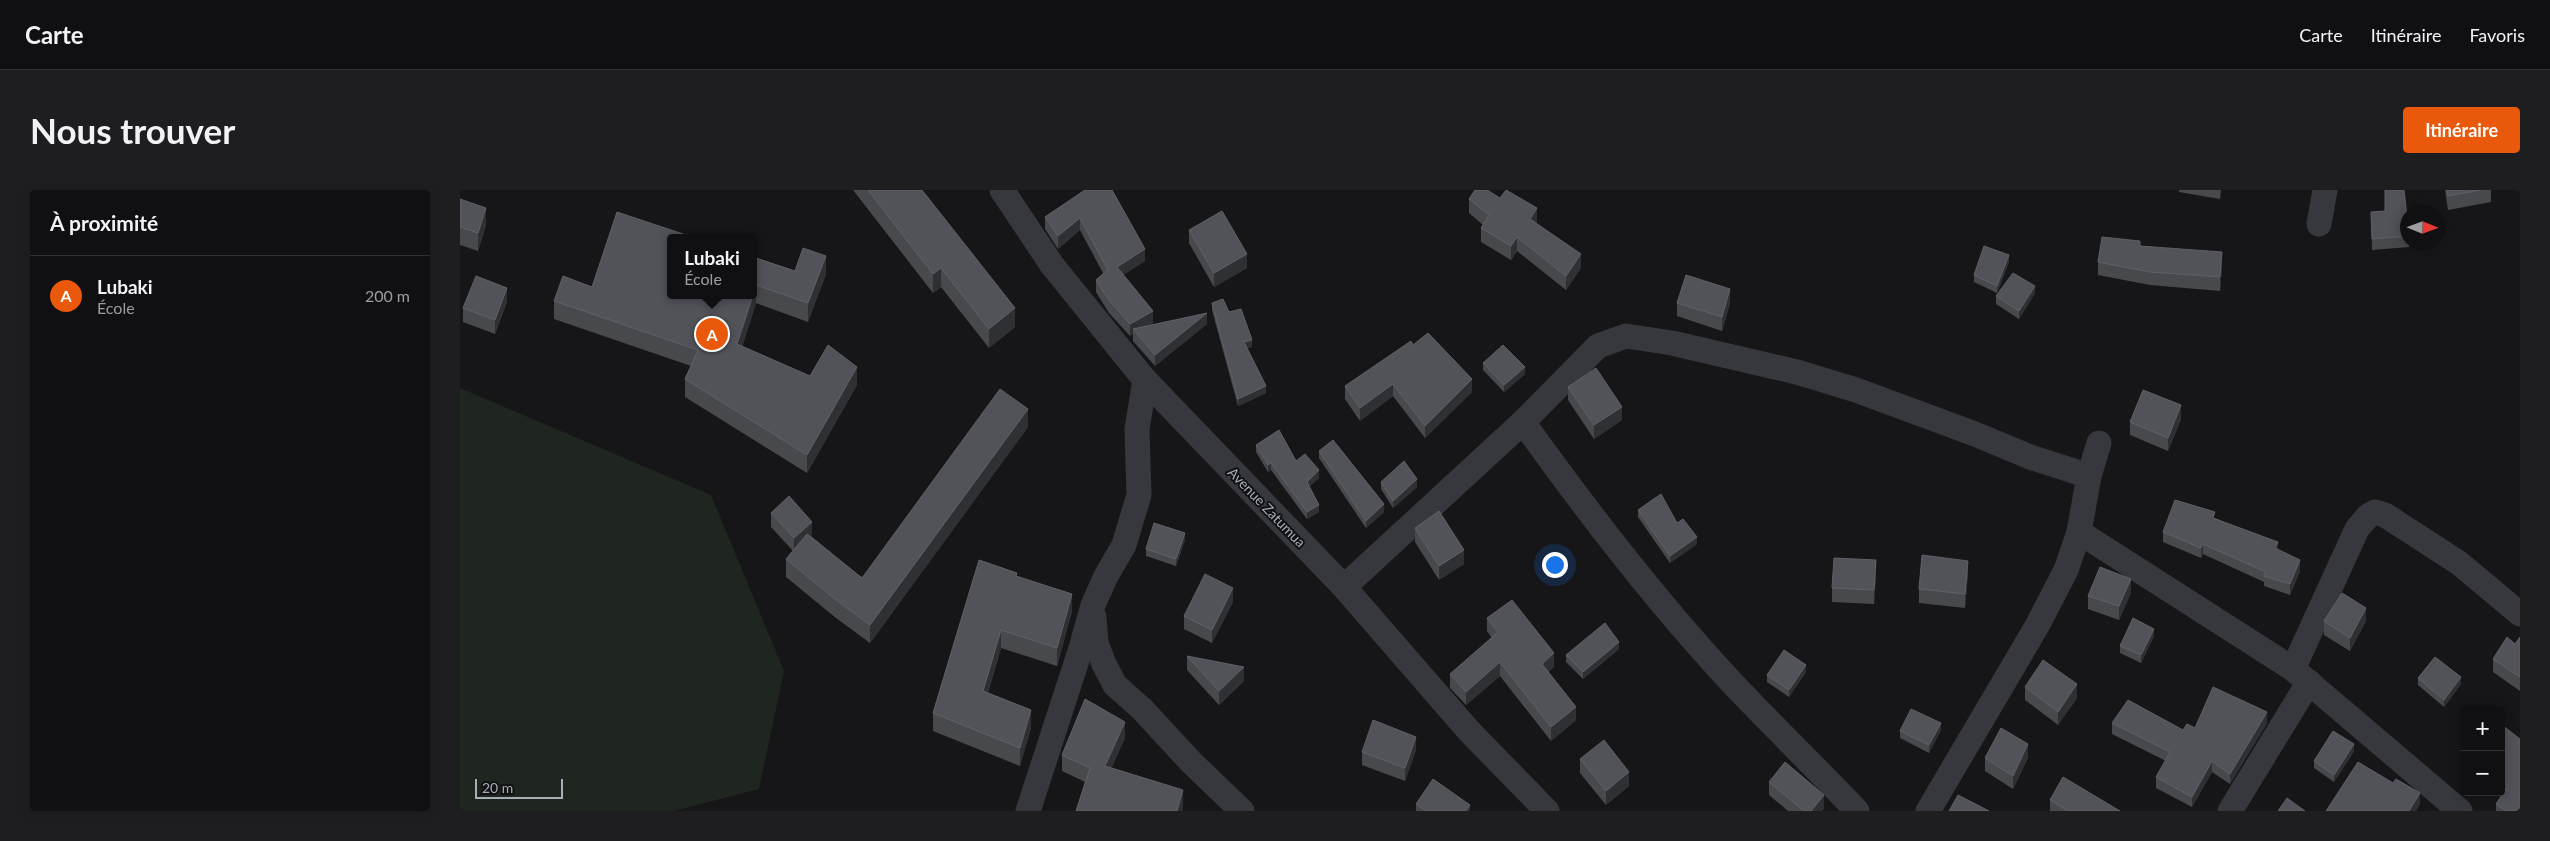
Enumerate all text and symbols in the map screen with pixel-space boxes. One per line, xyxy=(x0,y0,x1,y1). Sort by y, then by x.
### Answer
text: Carte xyxy=(25,20,84,49)
text: Carte xyxy=(2299,24,2343,46)
text: Itinéraire xyxy=(2371,24,2441,46)
text: Favoris xyxy=(2469,24,2525,46)
button: Itinéraire xyxy=(2403,107,2520,153)
text: Nous trouver xyxy=(30,109,235,151)
north arrow xyxy=(2400,205,2445,250)
text: À proximité xyxy=(50,210,158,235)
popup xyxy=(667,234,757,299)
text: Lubaki xyxy=(684,246,740,269)
text: École xyxy=(684,269,722,288)
text: Lubaki xyxy=(97,275,153,298)
text: A xyxy=(60,286,72,305)
text: 200 m xyxy=(365,286,410,305)
text: École xyxy=(97,298,135,317)
pin: A xyxy=(696,315,728,353)
street label: Avenue Zatumua xyxy=(1225,464,1309,550)
your location xyxy=(1542,552,1568,578)
map controls xyxy=(2460,706,2505,796)
button: + xyxy=(2460,706,2505,751)
button: − xyxy=(2460,751,2505,796)
scale bar xyxy=(475,776,562,799)
text: 20 m xyxy=(482,779,513,796)

